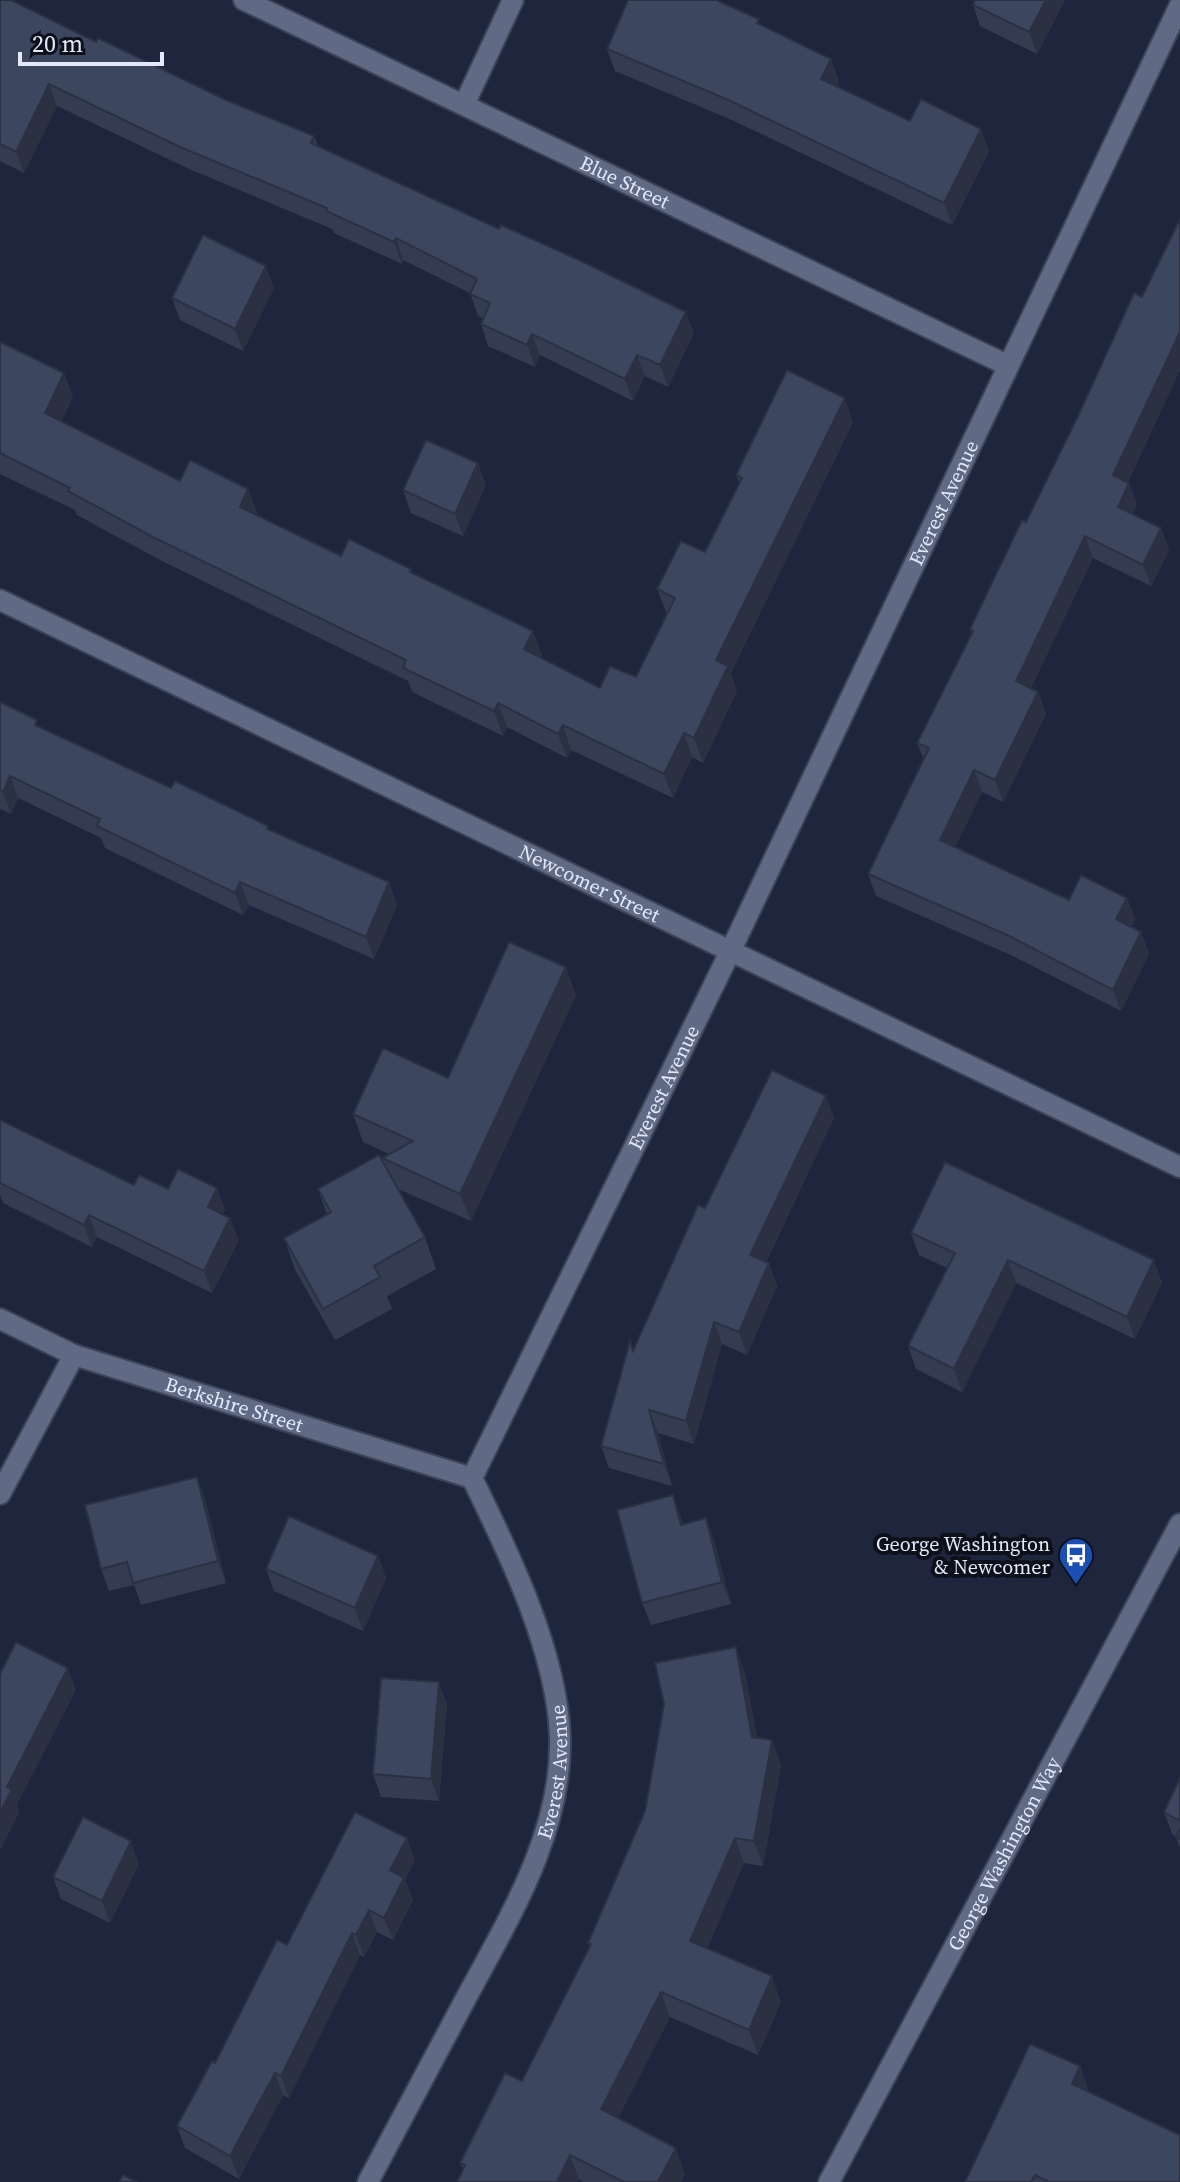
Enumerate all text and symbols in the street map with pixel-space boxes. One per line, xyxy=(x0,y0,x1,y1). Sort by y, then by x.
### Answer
scale bar xyxy=(20,16,162,66)
text: 20 m xyxy=(32,27,83,60)
street label: Blue Street xyxy=(575,149,675,216)
street label: Everest Avenue xyxy=(902,436,985,570)
street label: Newcomer Street xyxy=(514,837,665,929)
street label: Everest Avenue xyxy=(621,1020,706,1154)
street label: Berkshire Street xyxy=(162,1370,307,1439)
place label: George Washington & Newcomer xyxy=(876,1530,1051,1581)
bus stop icon: George Washington & Newcomer xyxy=(1057,1536,1095,1586)
street label: Everest Avenue xyxy=(530,1703,574,1842)
street label: George Washington Way xyxy=(941,1751,1068,1956)

